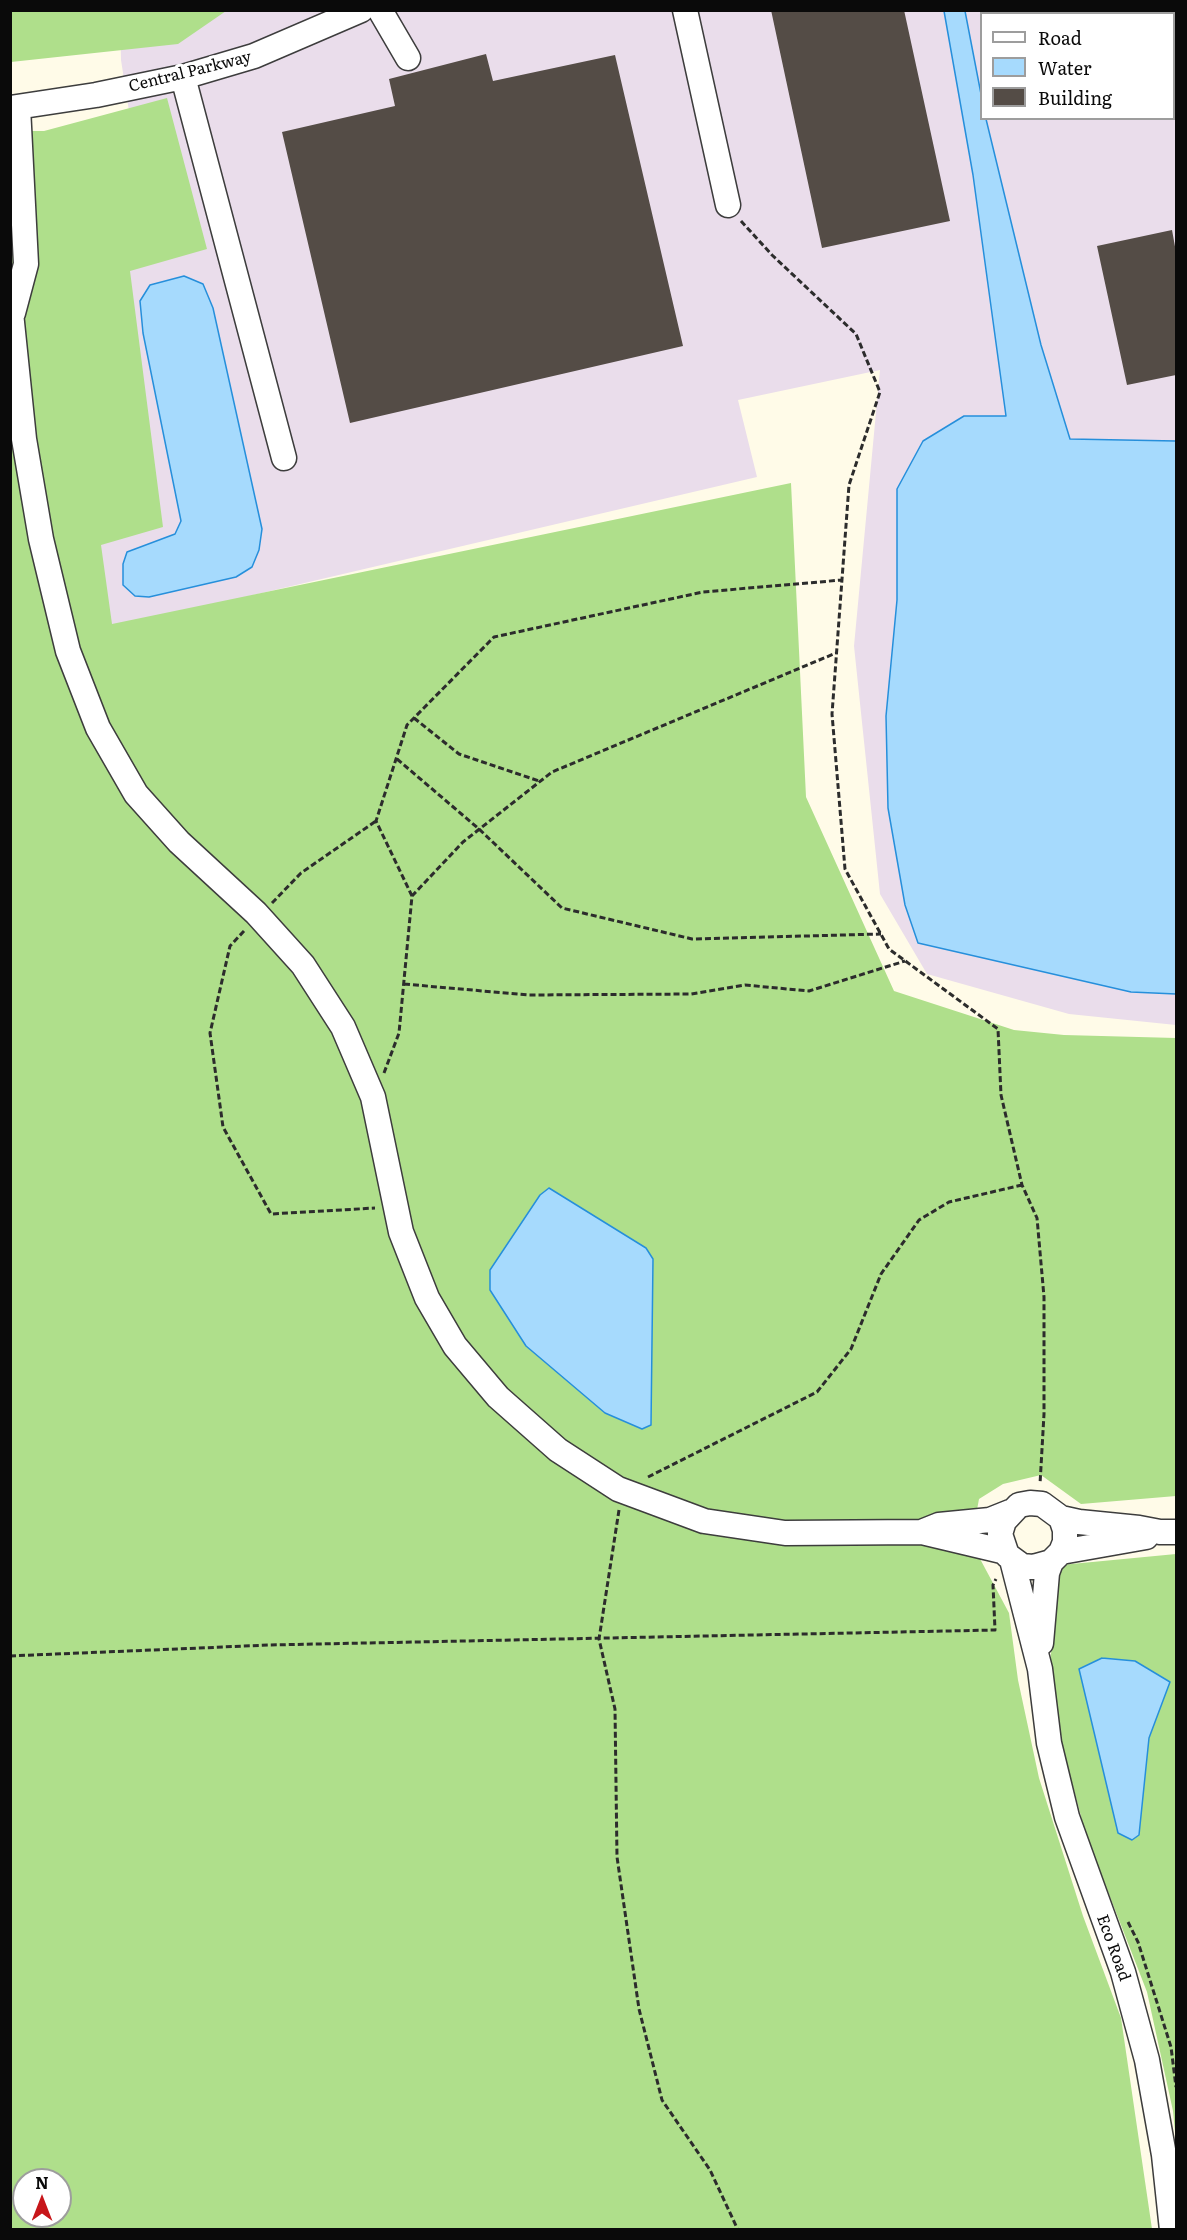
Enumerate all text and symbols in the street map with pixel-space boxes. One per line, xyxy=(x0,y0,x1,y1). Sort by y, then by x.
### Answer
legend xyxy=(980,12,1175,120)
text: Road xyxy=(1038,24,1082,51)
street label: Central Parkway xyxy=(127,47,253,97)
text: Water xyxy=(1038,54,1091,81)
text: Building xyxy=(1038,84,1112,111)
street label: Eco Road xyxy=(1092,1912,1134,1984)
north arrow xyxy=(12,2168,72,2228)
text: N xyxy=(35,2170,49,2194)

